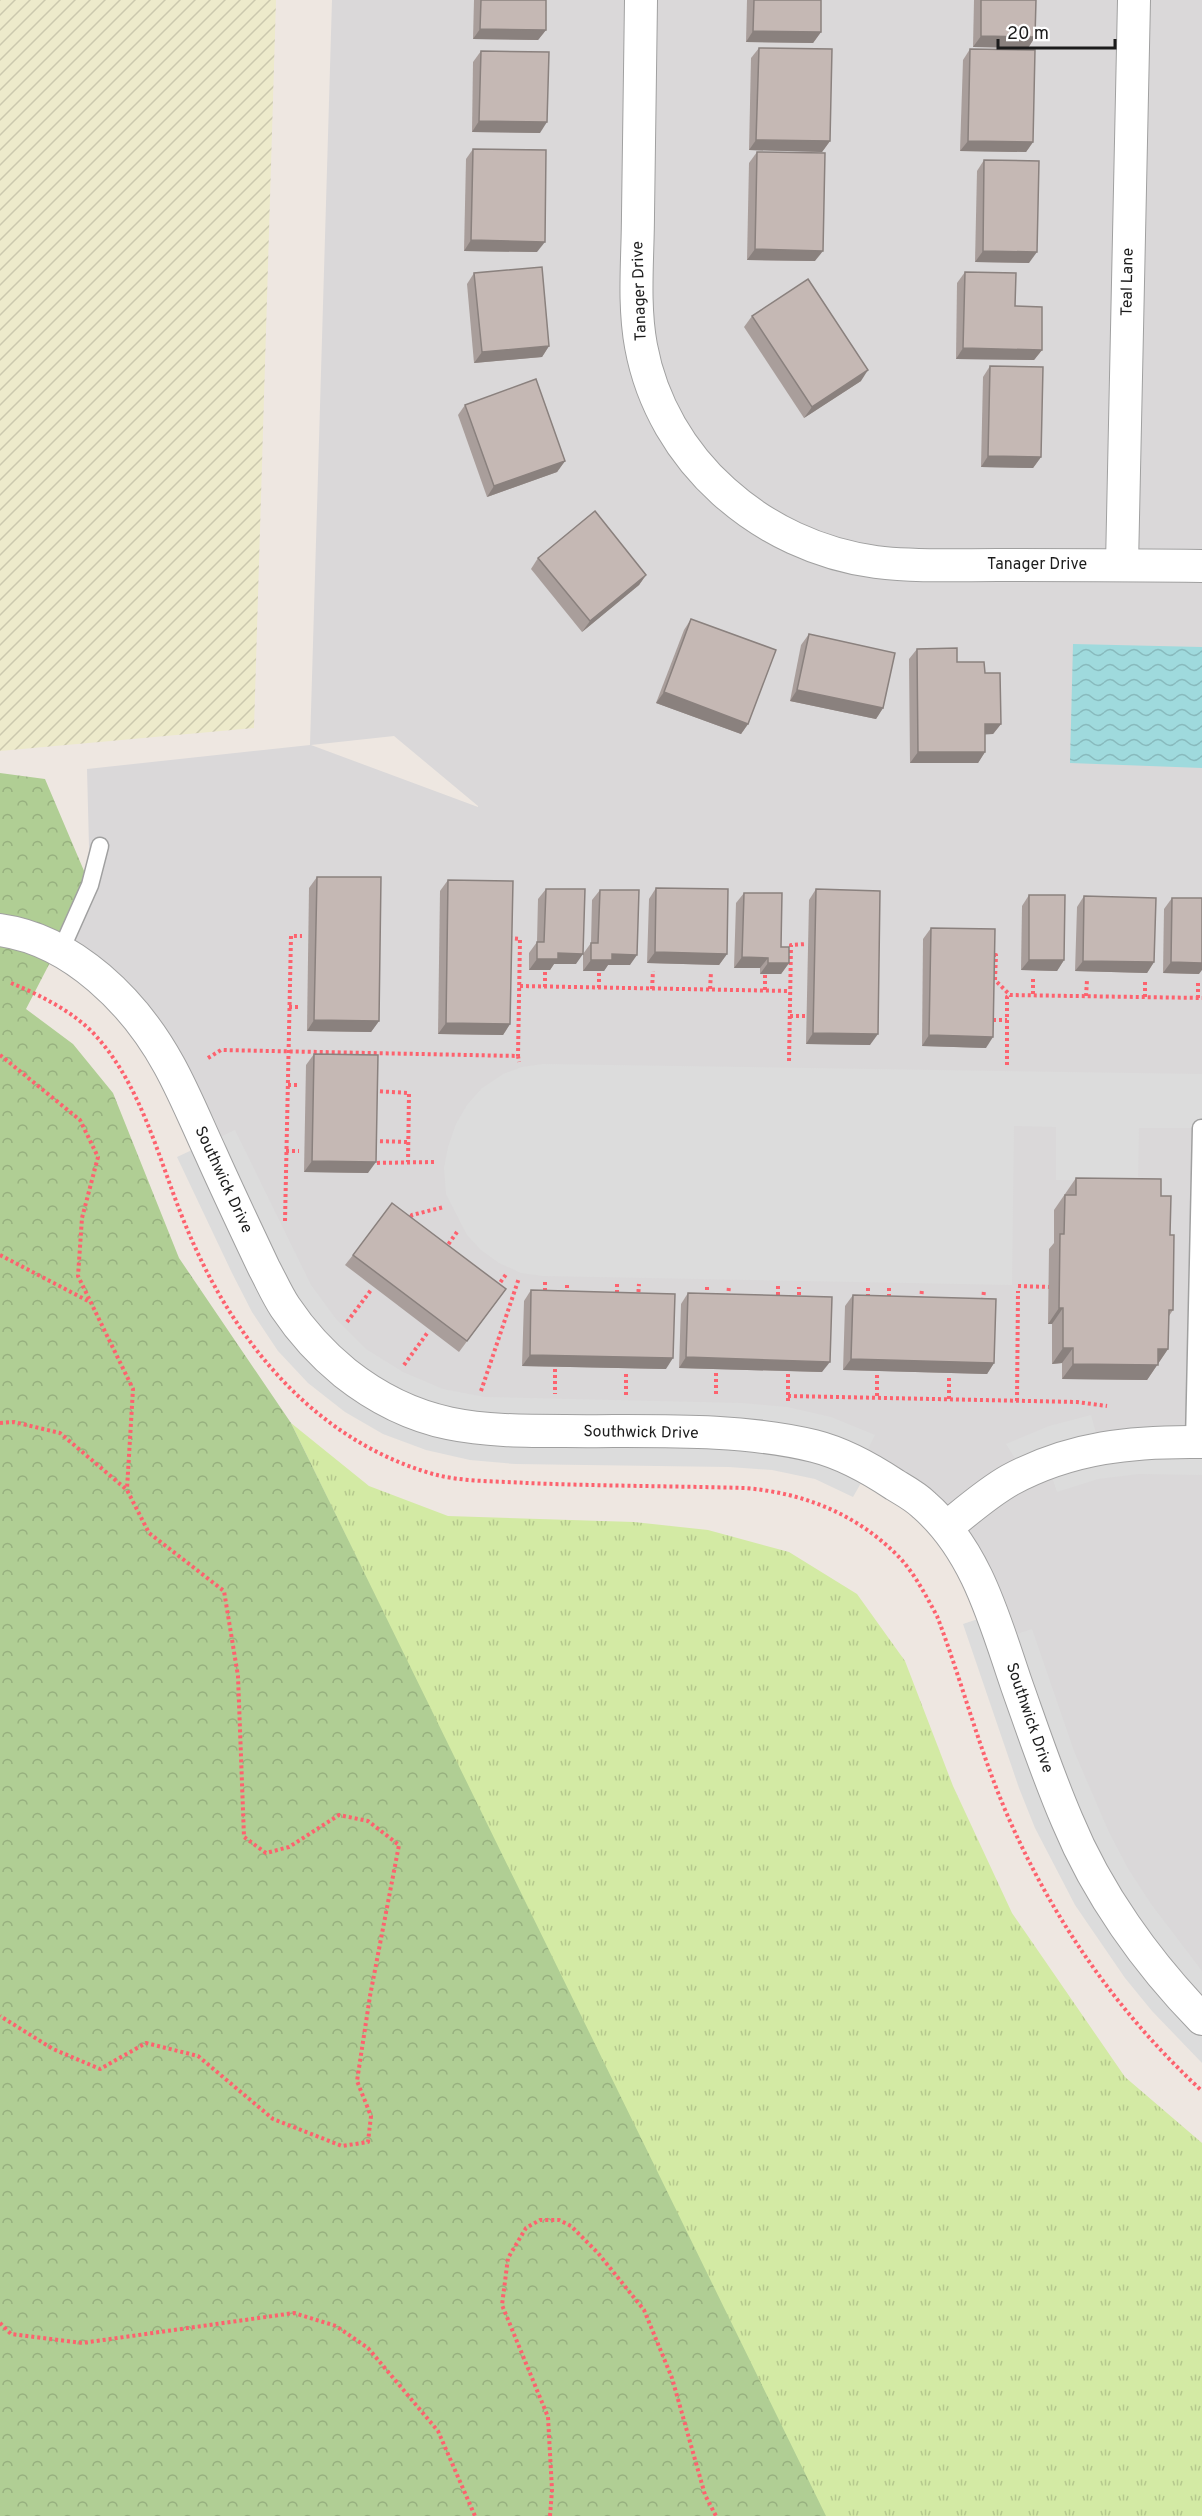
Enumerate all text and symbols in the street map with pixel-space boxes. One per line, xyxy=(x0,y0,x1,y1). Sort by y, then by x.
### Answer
scale bar xyxy=(998,12,1115,50)
text: 20 m xyxy=(1007,23,1049,46)
street label: Tanager Drive xyxy=(628,241,652,341)
street label: Teal Lane xyxy=(1117,248,1139,316)
street label: Tanager Drive xyxy=(987,555,1087,575)
street label: Southwick Drive xyxy=(190,1123,256,1237)
street label: Southwick Drive xyxy=(583,1422,699,1444)
street label: Southwick Drive xyxy=(1001,1660,1057,1776)

